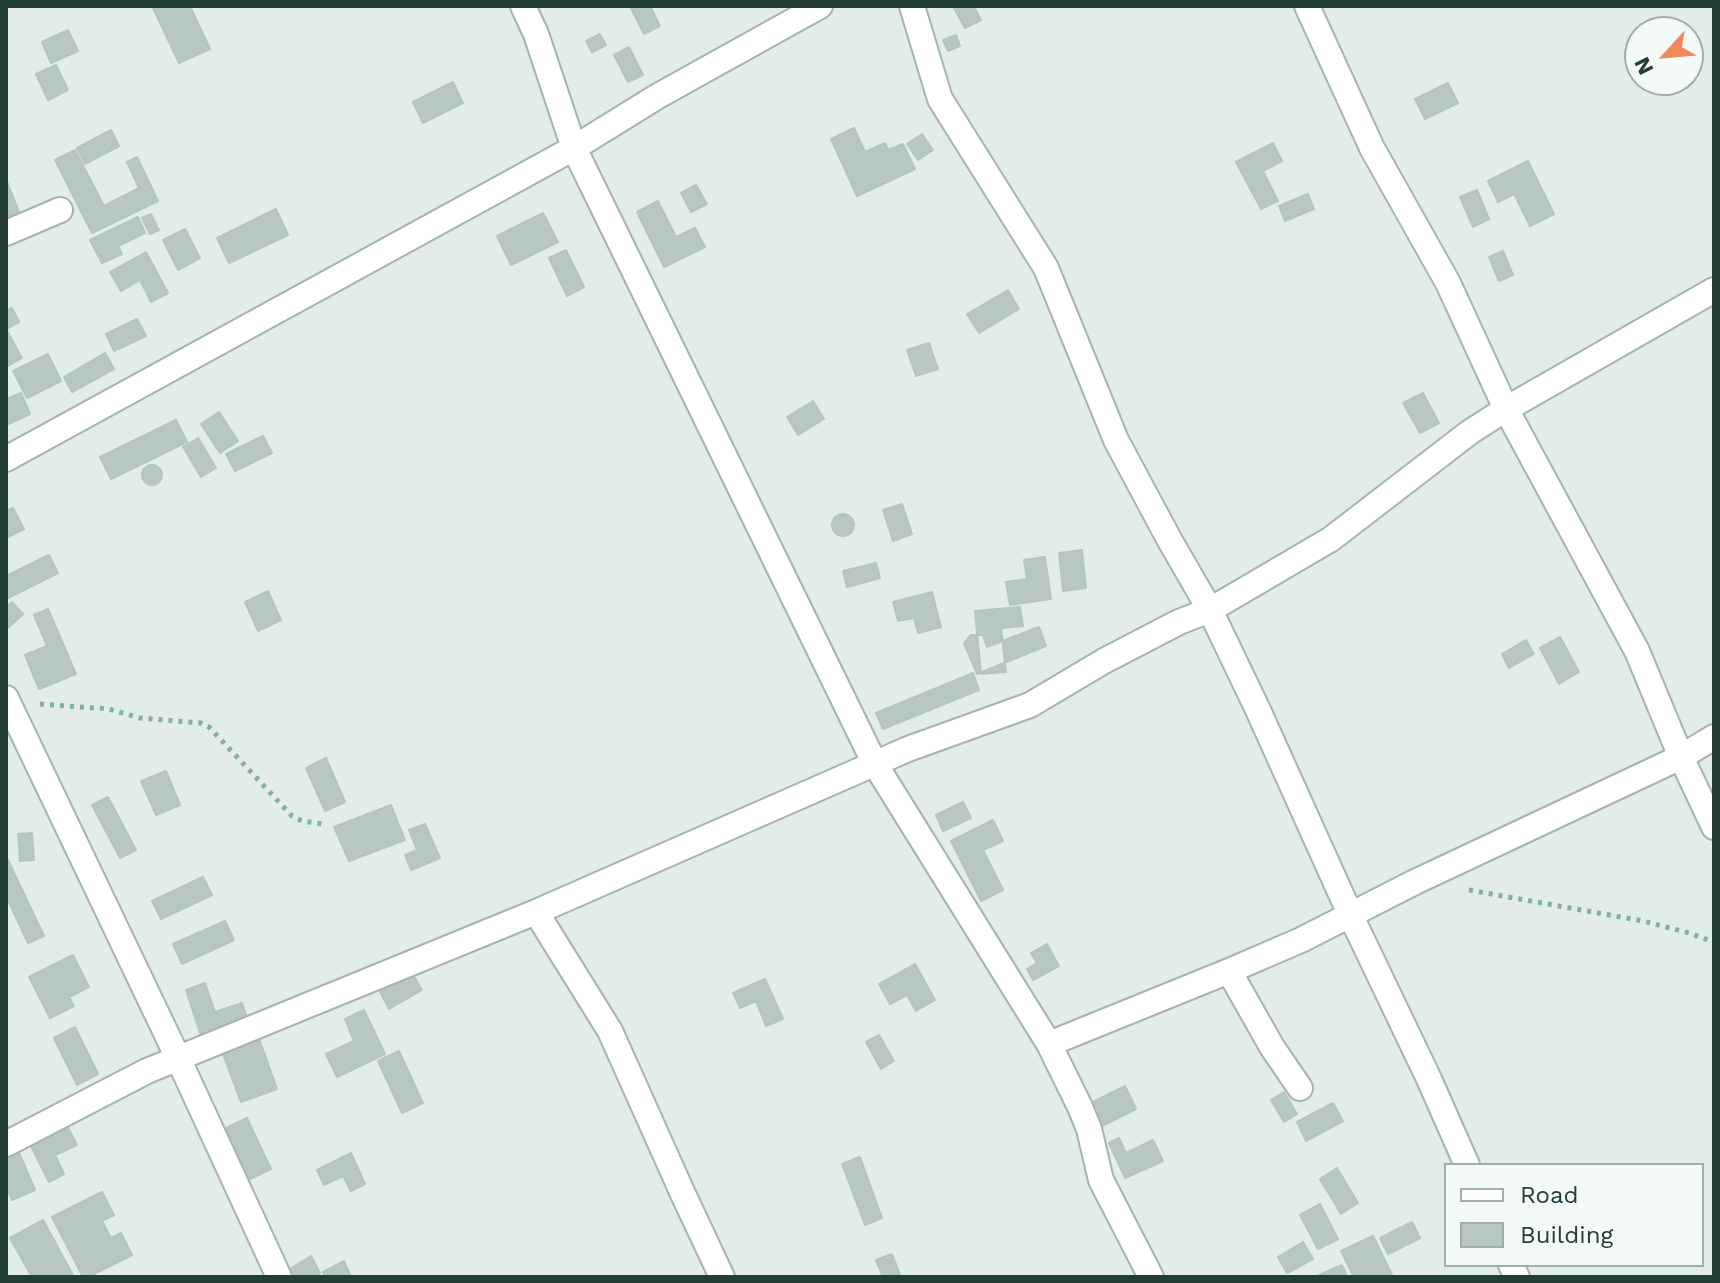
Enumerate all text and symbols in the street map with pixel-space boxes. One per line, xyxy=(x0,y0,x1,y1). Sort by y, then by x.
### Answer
north arrow xyxy=(1624,16,1704,96)
text: N xyxy=(1629,53,1659,79)
legend xyxy=(1444,1163,1704,1267)
text: Road xyxy=(1520,1181,1579,1209)
text: Building xyxy=(1520,1221,1613,1249)

